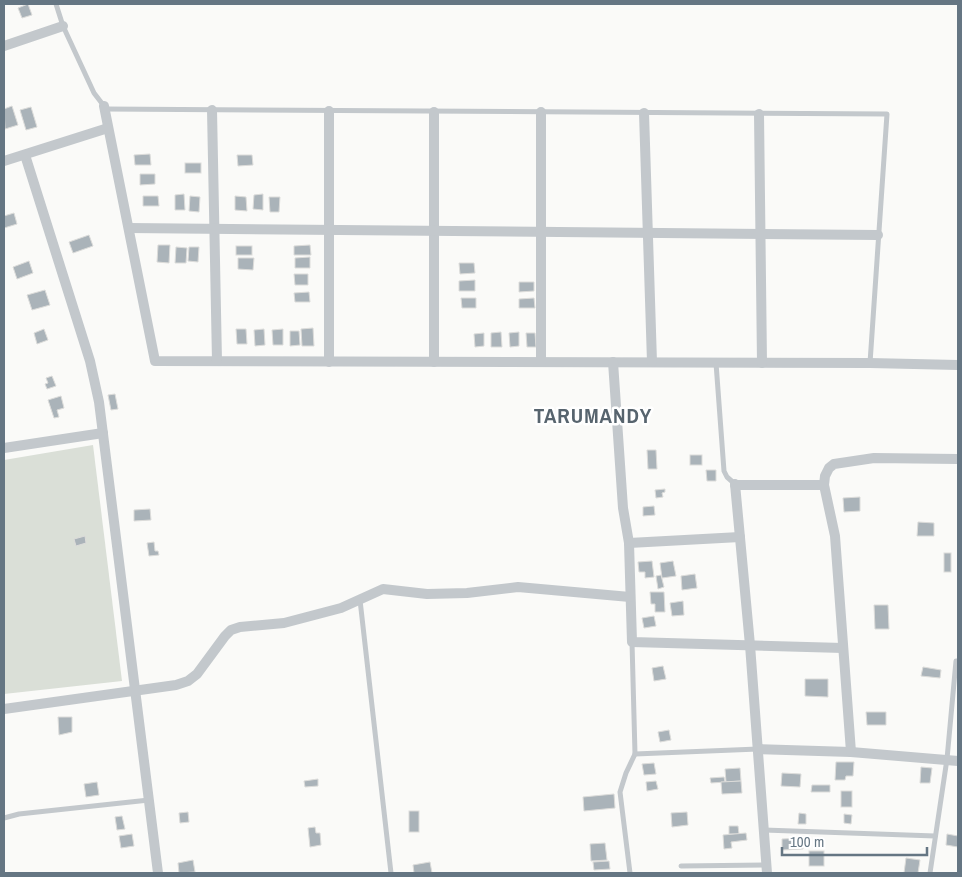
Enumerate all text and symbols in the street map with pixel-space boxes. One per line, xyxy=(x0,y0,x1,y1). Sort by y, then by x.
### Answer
district label: TARUMANDY xyxy=(534,401,652,430)
scale bar xyxy=(782,824,927,856)
text: 100 m xyxy=(790,831,824,852)

